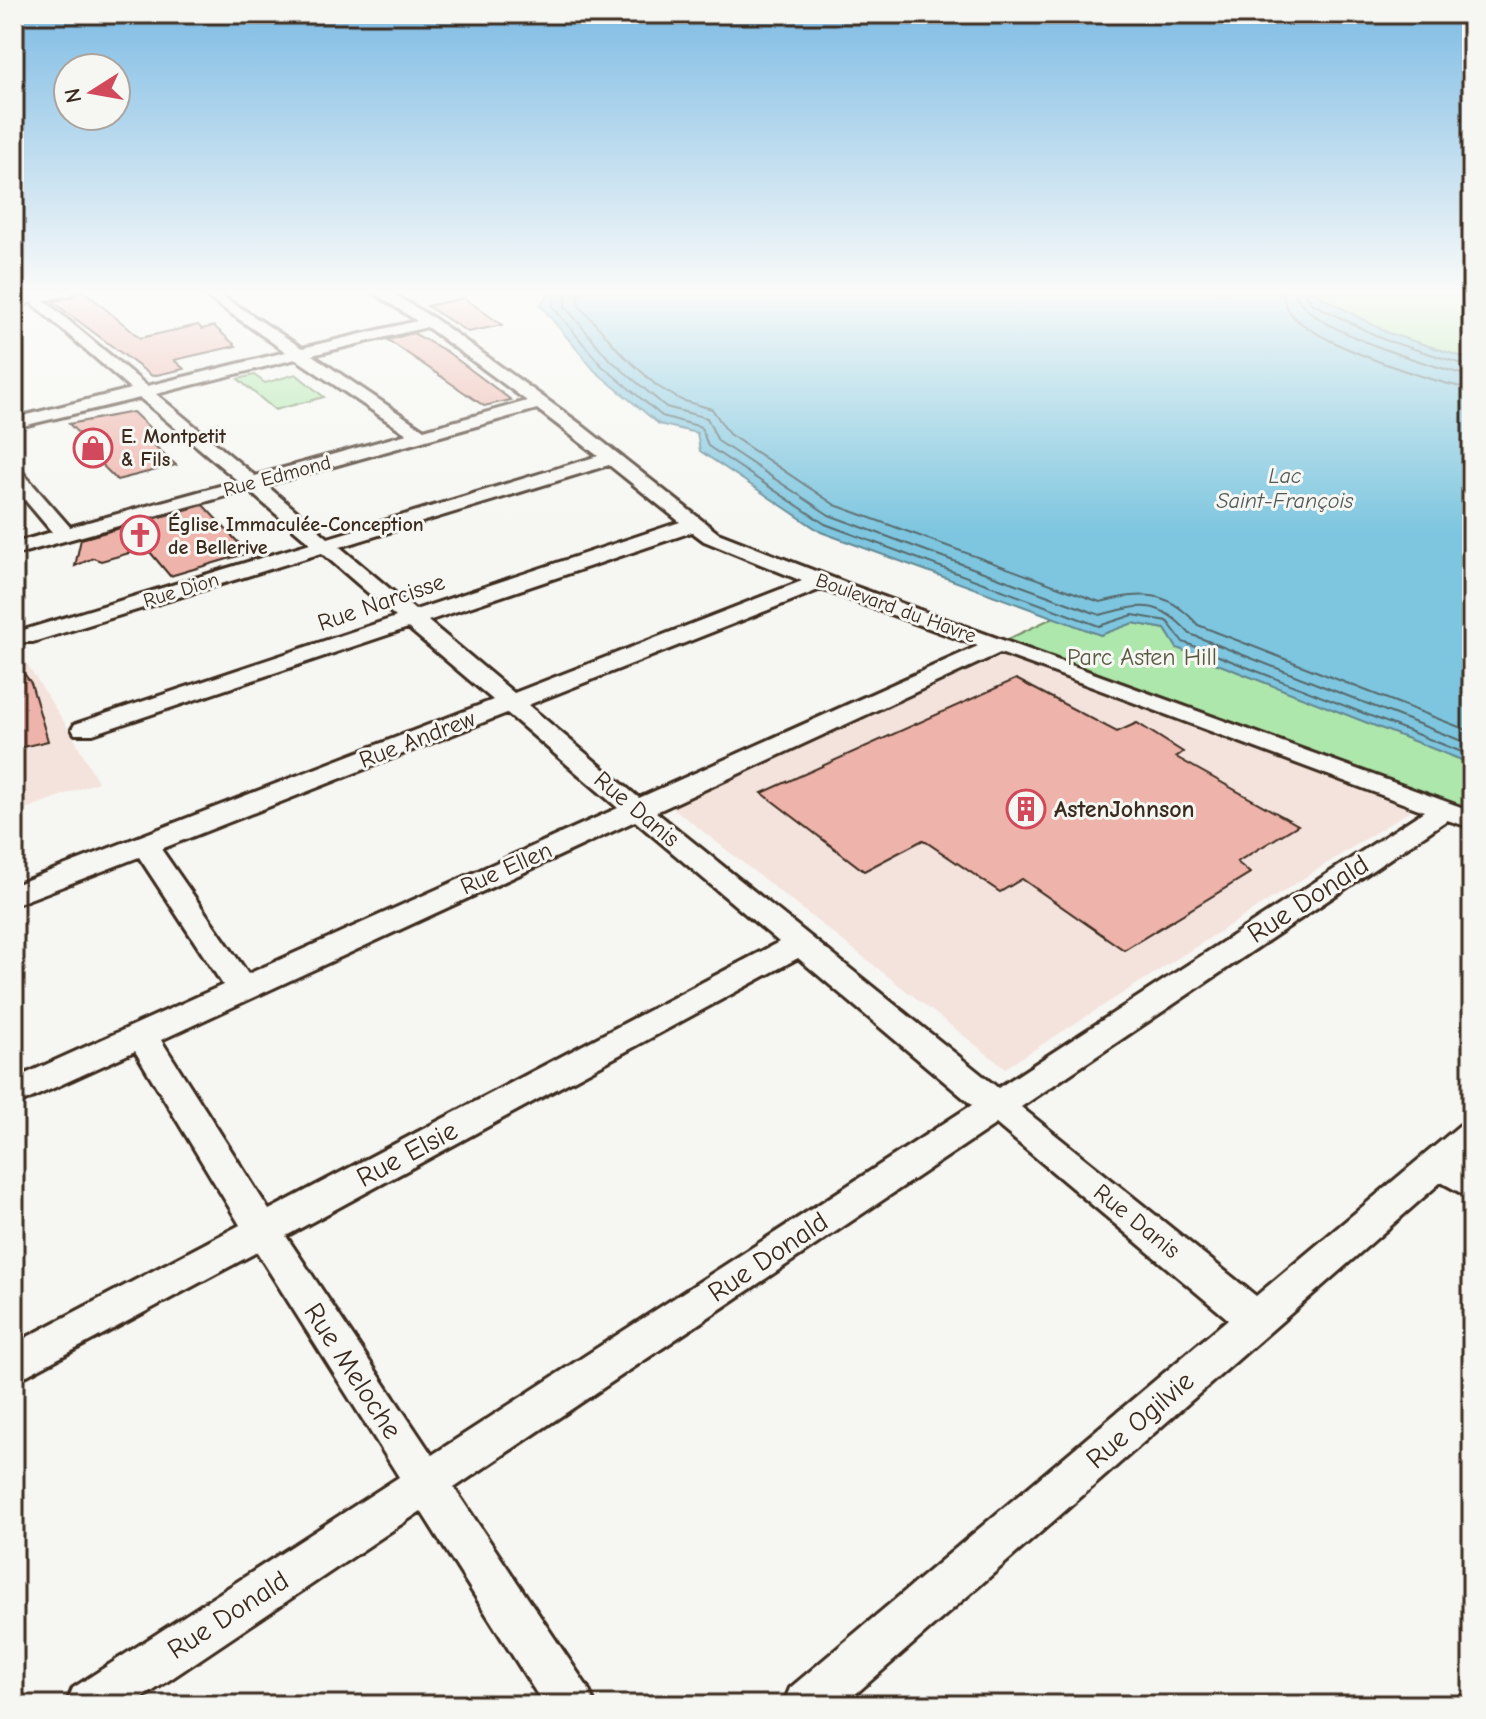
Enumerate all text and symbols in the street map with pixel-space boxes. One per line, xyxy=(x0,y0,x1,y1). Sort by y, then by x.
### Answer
north arrow xyxy=(52,52,132,132)
text: N xyxy=(59,86,87,105)
place label: E. Montpetit & Fils xyxy=(121,425,226,471)
shop icon: E. Montpetit & Fils xyxy=(72,427,114,469)
street label: Rue Edmond xyxy=(221,451,333,501)
water label: Lac Saint-François xyxy=(1217,463,1354,514)
place label: Église Immaculée-Conception de Bellerive xyxy=(168,512,424,559)
church icon: Église Immaculée-Conception de Bellerive xyxy=(119,514,161,556)
street label: Rue Narcisse xyxy=(314,567,448,637)
street label: Rue Dion xyxy=(141,568,221,612)
street label: Boulevard du Havre xyxy=(813,568,979,648)
park label: Parc Asten Hill xyxy=(1067,643,1217,671)
street label: Rue Andrew xyxy=(355,704,480,774)
street label: Rue Danis xyxy=(589,765,685,853)
building icon: AstenJohnson xyxy=(1005,788,1047,830)
place label: AstenJohnson xyxy=(1054,795,1195,823)
street label: Rue Ellen xyxy=(456,836,556,900)
street label: Rue Donald xyxy=(1242,848,1374,950)
street label: Rue Elsie xyxy=(351,1114,463,1194)
street label: Rue Danis xyxy=(1088,1178,1186,1264)
street label: Rue Donald xyxy=(702,1205,834,1309)
street label: Rue Meloche xyxy=(297,1297,409,1445)
street label: Rue Ogilvie xyxy=(1080,1365,1200,1475)
street label: Rue Donald xyxy=(162,1564,294,1666)

